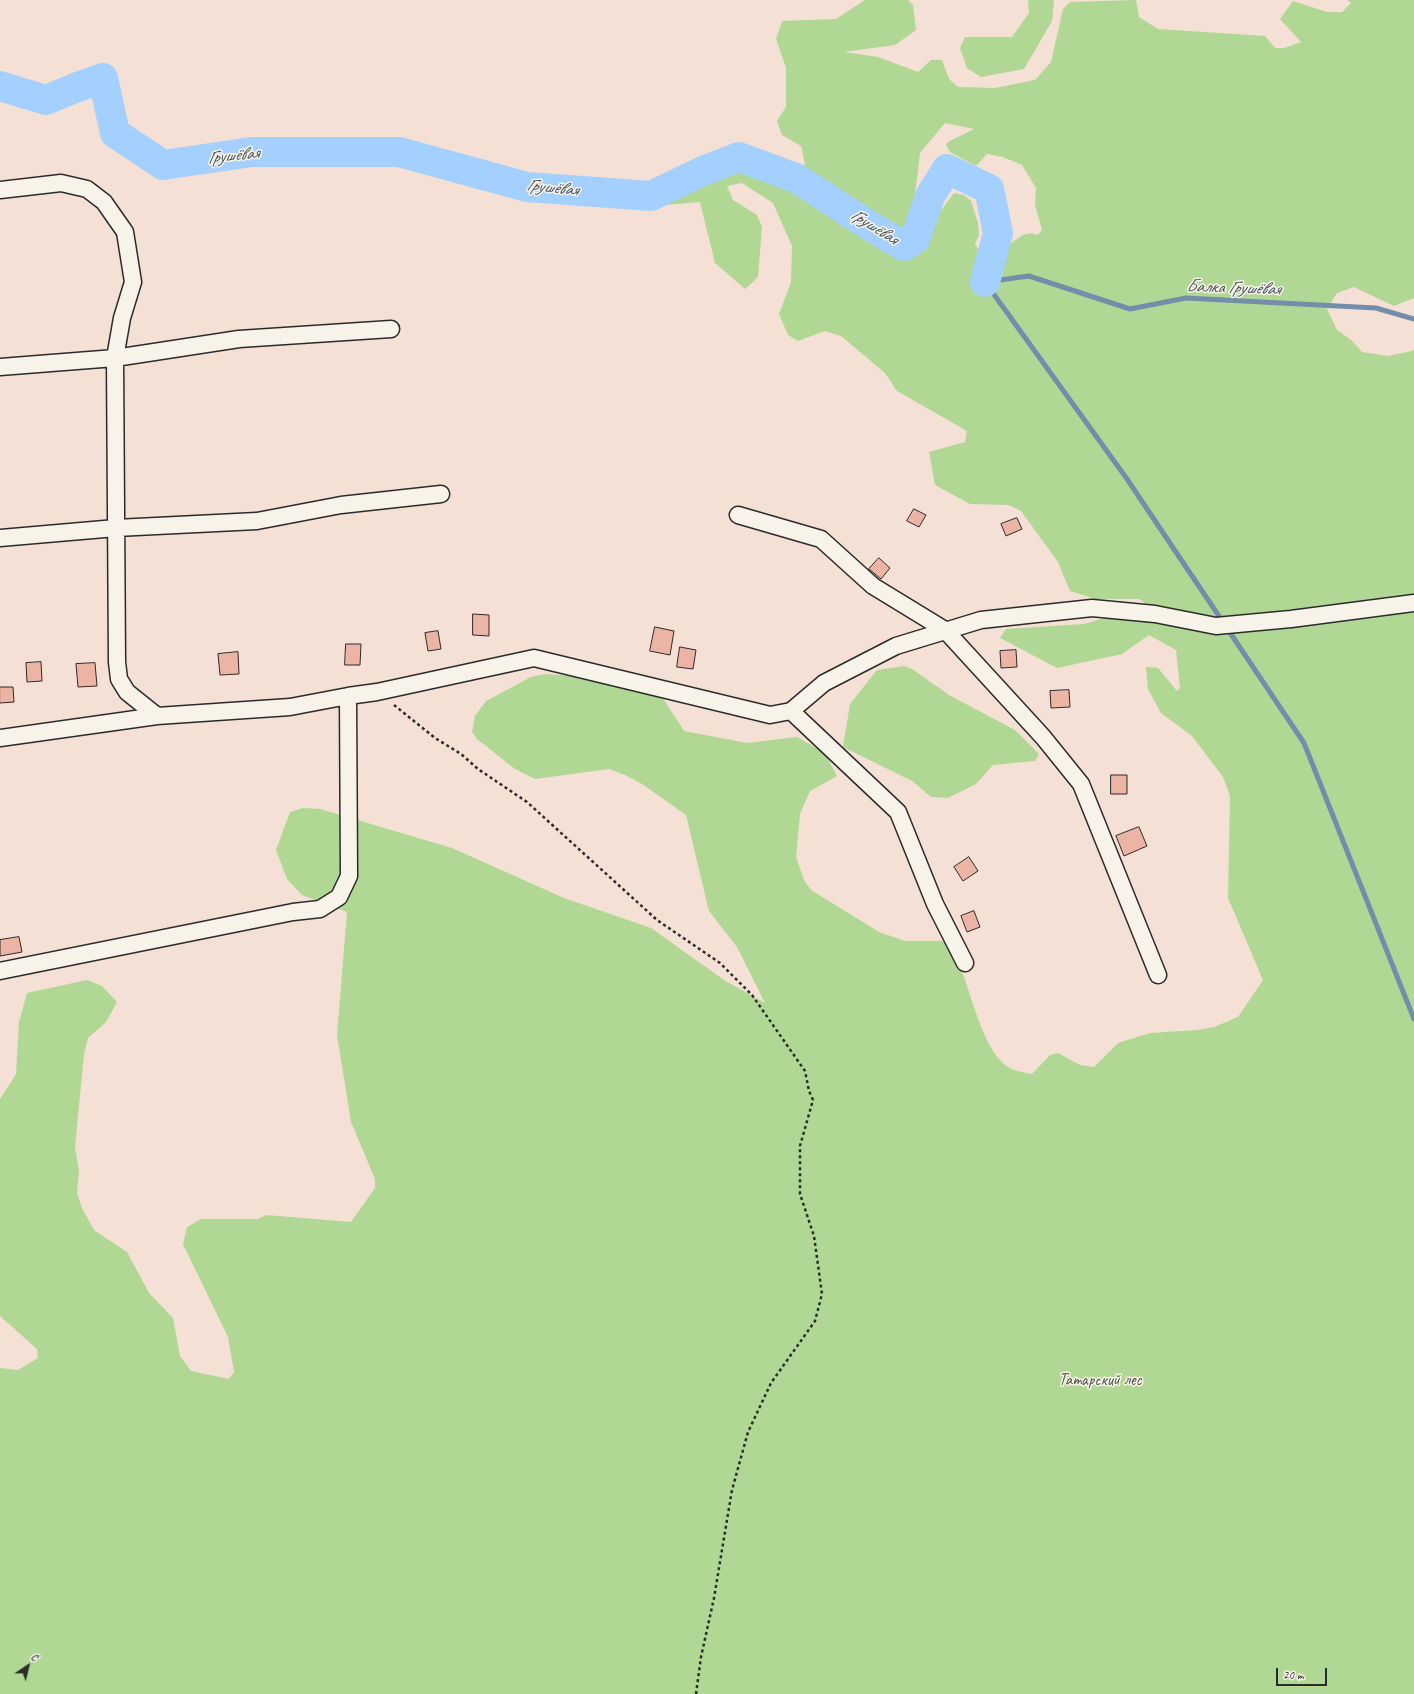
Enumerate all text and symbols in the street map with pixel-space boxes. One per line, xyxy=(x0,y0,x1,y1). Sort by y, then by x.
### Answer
water label: Грушёвая xyxy=(206,143,260,169)
water label: Грушёвая xyxy=(525,175,579,201)
water label: Грушёвая xyxy=(846,204,902,250)
water label: Балка Грушёвая xyxy=(1186,276,1280,300)
park label: Татарский лес xyxy=(1059,1371,1141,1391)
north arrow xyxy=(8,1646,48,1686)
text: С xyxy=(29,1649,41,1663)
scale bar xyxy=(1278,1660,1329,1686)
text: 20 m xyxy=(1283,1667,1303,1683)

